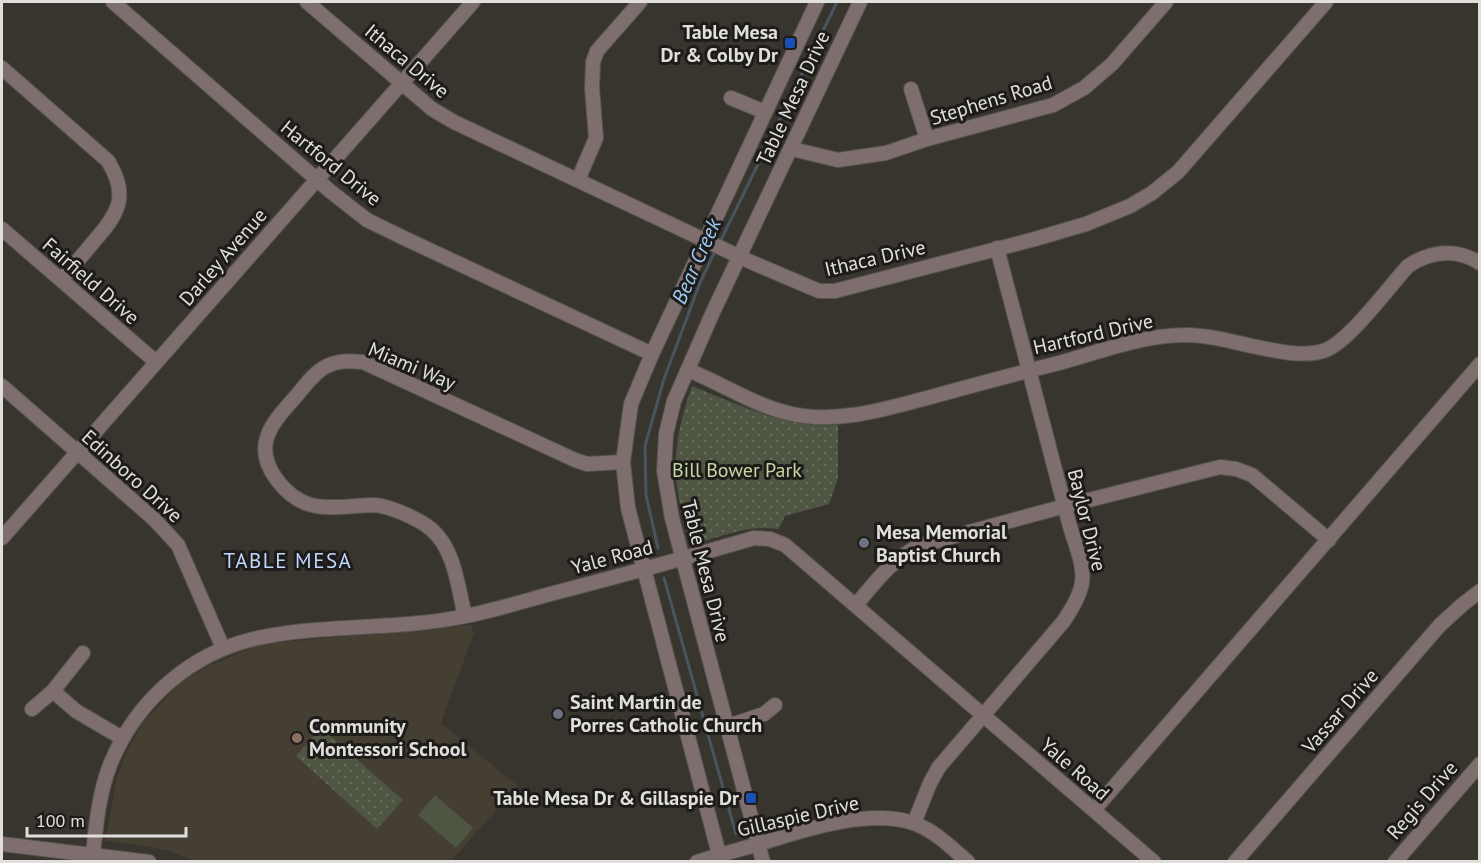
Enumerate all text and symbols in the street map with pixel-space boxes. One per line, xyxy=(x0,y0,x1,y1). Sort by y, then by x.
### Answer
street label: Ithaca Drive xyxy=(359,18,455,104)
place label: Table Mesa Dr & Colby Dr xyxy=(660,19,778,68)
street label: Table Mesa Drive xyxy=(750,27,836,169)
marker: Table Mesa Dr & Colby Dr xyxy=(783,36,797,50)
street label: Stephens Road xyxy=(927,69,1055,131)
street label: Hartford Drive xyxy=(275,114,387,212)
street label: Darley Avenue xyxy=(173,203,273,311)
water label: Bear Creek xyxy=(665,213,727,308)
street label: Fairfield Drive xyxy=(37,232,145,330)
street label: Ithaca Drive xyxy=(822,234,928,282)
street label: Hartford Drive xyxy=(1031,308,1155,360)
street label: Miami Way xyxy=(364,336,460,396)
street label: Edinboro Drive xyxy=(76,424,188,528)
park label: Bill Bower Park xyxy=(672,457,802,483)
street label: Baylor Drive xyxy=(1062,466,1112,574)
street label: Table Mesa Drive xyxy=(676,497,736,645)
place label: Mesa Memorial Baptist Church xyxy=(876,519,1007,568)
street label: Yale Road xyxy=(568,534,656,580)
marker: Mesa Memorial Baptist Church xyxy=(857,536,871,550)
district label: TABLE MESA xyxy=(224,547,352,574)
street label: Vassar Drive xyxy=(1295,663,1384,760)
place label: Saint Martin de Porres Catholic Church xyxy=(570,689,762,738)
marker: Saint Martin de Porres Catholic Church xyxy=(551,707,565,721)
place label: Community Montessori School xyxy=(309,713,466,762)
marker: Community Montessori School xyxy=(290,731,304,745)
street label: Yale Road xyxy=(1035,732,1115,806)
street label: Regis Drive xyxy=(1381,755,1463,845)
place label: Table Mesa Dr & Gillaspie Dr xyxy=(493,785,739,811)
street label: Gillaspie Drive xyxy=(735,789,861,843)
marker: Table Mesa Dr & Gillaspie Dr xyxy=(744,791,758,805)
scale bar xyxy=(27,800,186,838)
text: 100 m xyxy=(36,809,85,832)

